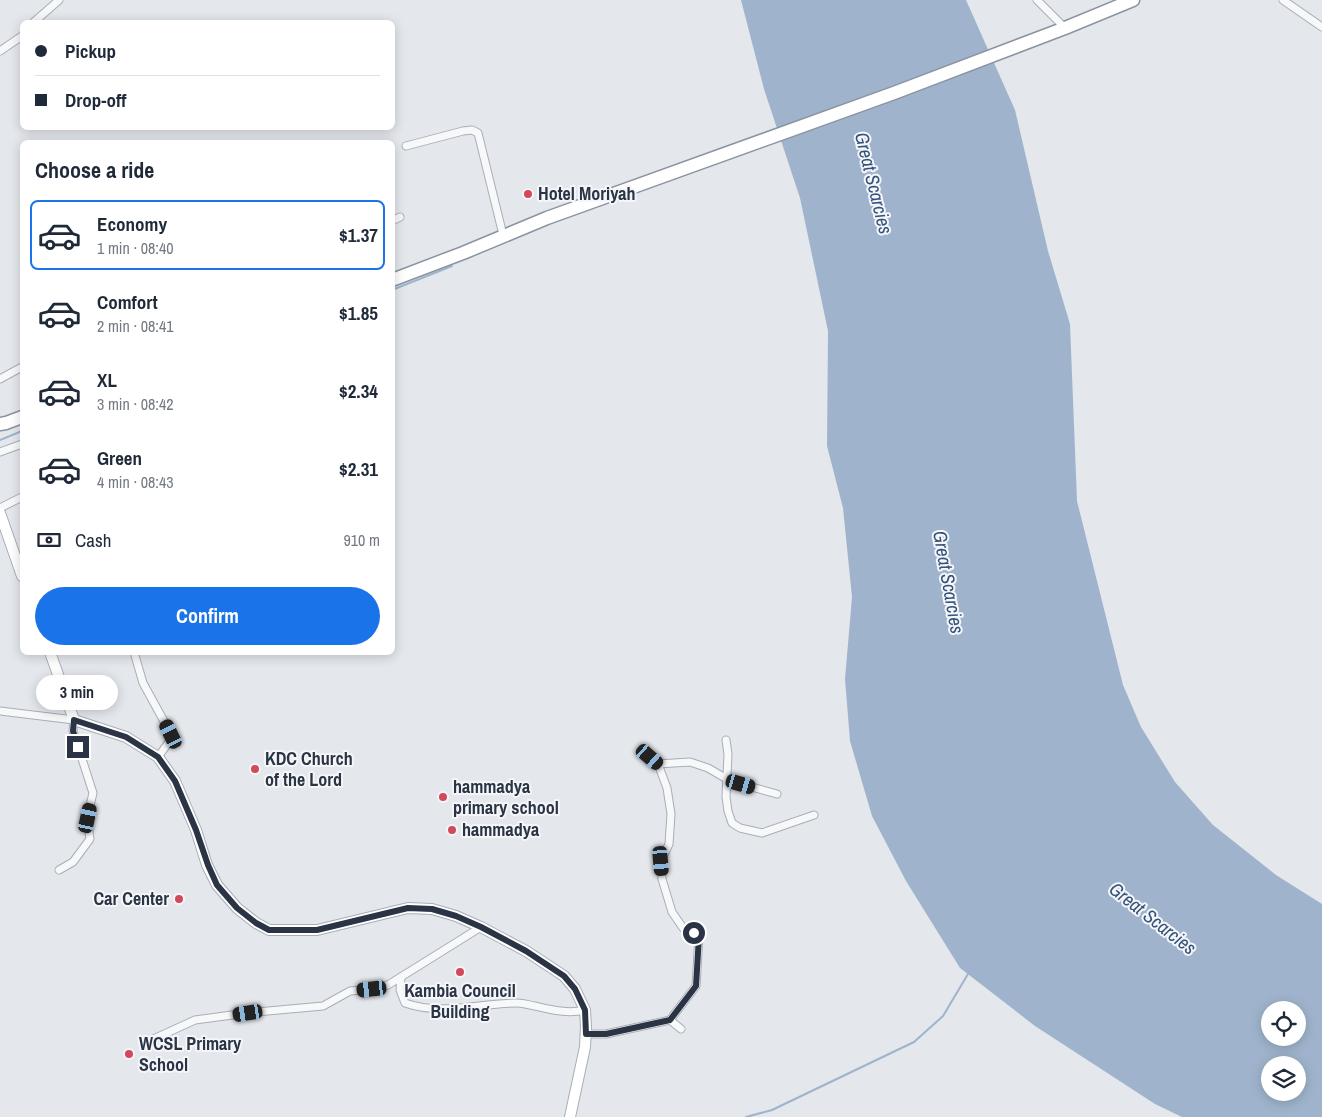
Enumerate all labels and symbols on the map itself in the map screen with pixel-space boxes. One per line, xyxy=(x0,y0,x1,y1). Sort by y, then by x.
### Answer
water label: Great Scarcies xyxy=(849,129,899,237)
place label: Hotel Moriyah xyxy=(538,181,636,206)
marker: Hotel Moriyah xyxy=(522,188,534,200)
water label: Great Scarcies xyxy=(927,529,971,636)
callout: 3 min xyxy=(37,674,119,710)
car xyxy=(157,717,184,751)
route end xyxy=(67,736,89,758)
car xyxy=(633,741,666,773)
place label: KDC Church of the Lord xyxy=(265,746,353,792)
marker: KDC Church of the Lord xyxy=(249,763,261,775)
car xyxy=(724,773,757,795)
place label: hammadya primary school xyxy=(453,774,559,820)
marker: hammadya primary school xyxy=(437,791,449,803)
car xyxy=(77,802,98,834)
place label: hammadya xyxy=(462,817,540,842)
marker: hammadya xyxy=(446,824,458,836)
car xyxy=(652,845,669,877)
water label: Great Scarcies xyxy=(1104,876,1202,960)
place label: Car Center xyxy=(94,886,169,911)
marker: Car Center xyxy=(173,893,185,905)
route start xyxy=(683,922,705,944)
marker: Kambia Council Building xyxy=(454,966,466,978)
place label: Kambia Council Building xyxy=(404,978,516,1024)
car xyxy=(356,980,387,998)
car xyxy=(232,1003,263,1023)
place label: WCSL Primary School xyxy=(139,1031,242,1077)
marker: WCSL Primary School xyxy=(123,1048,135,1060)

